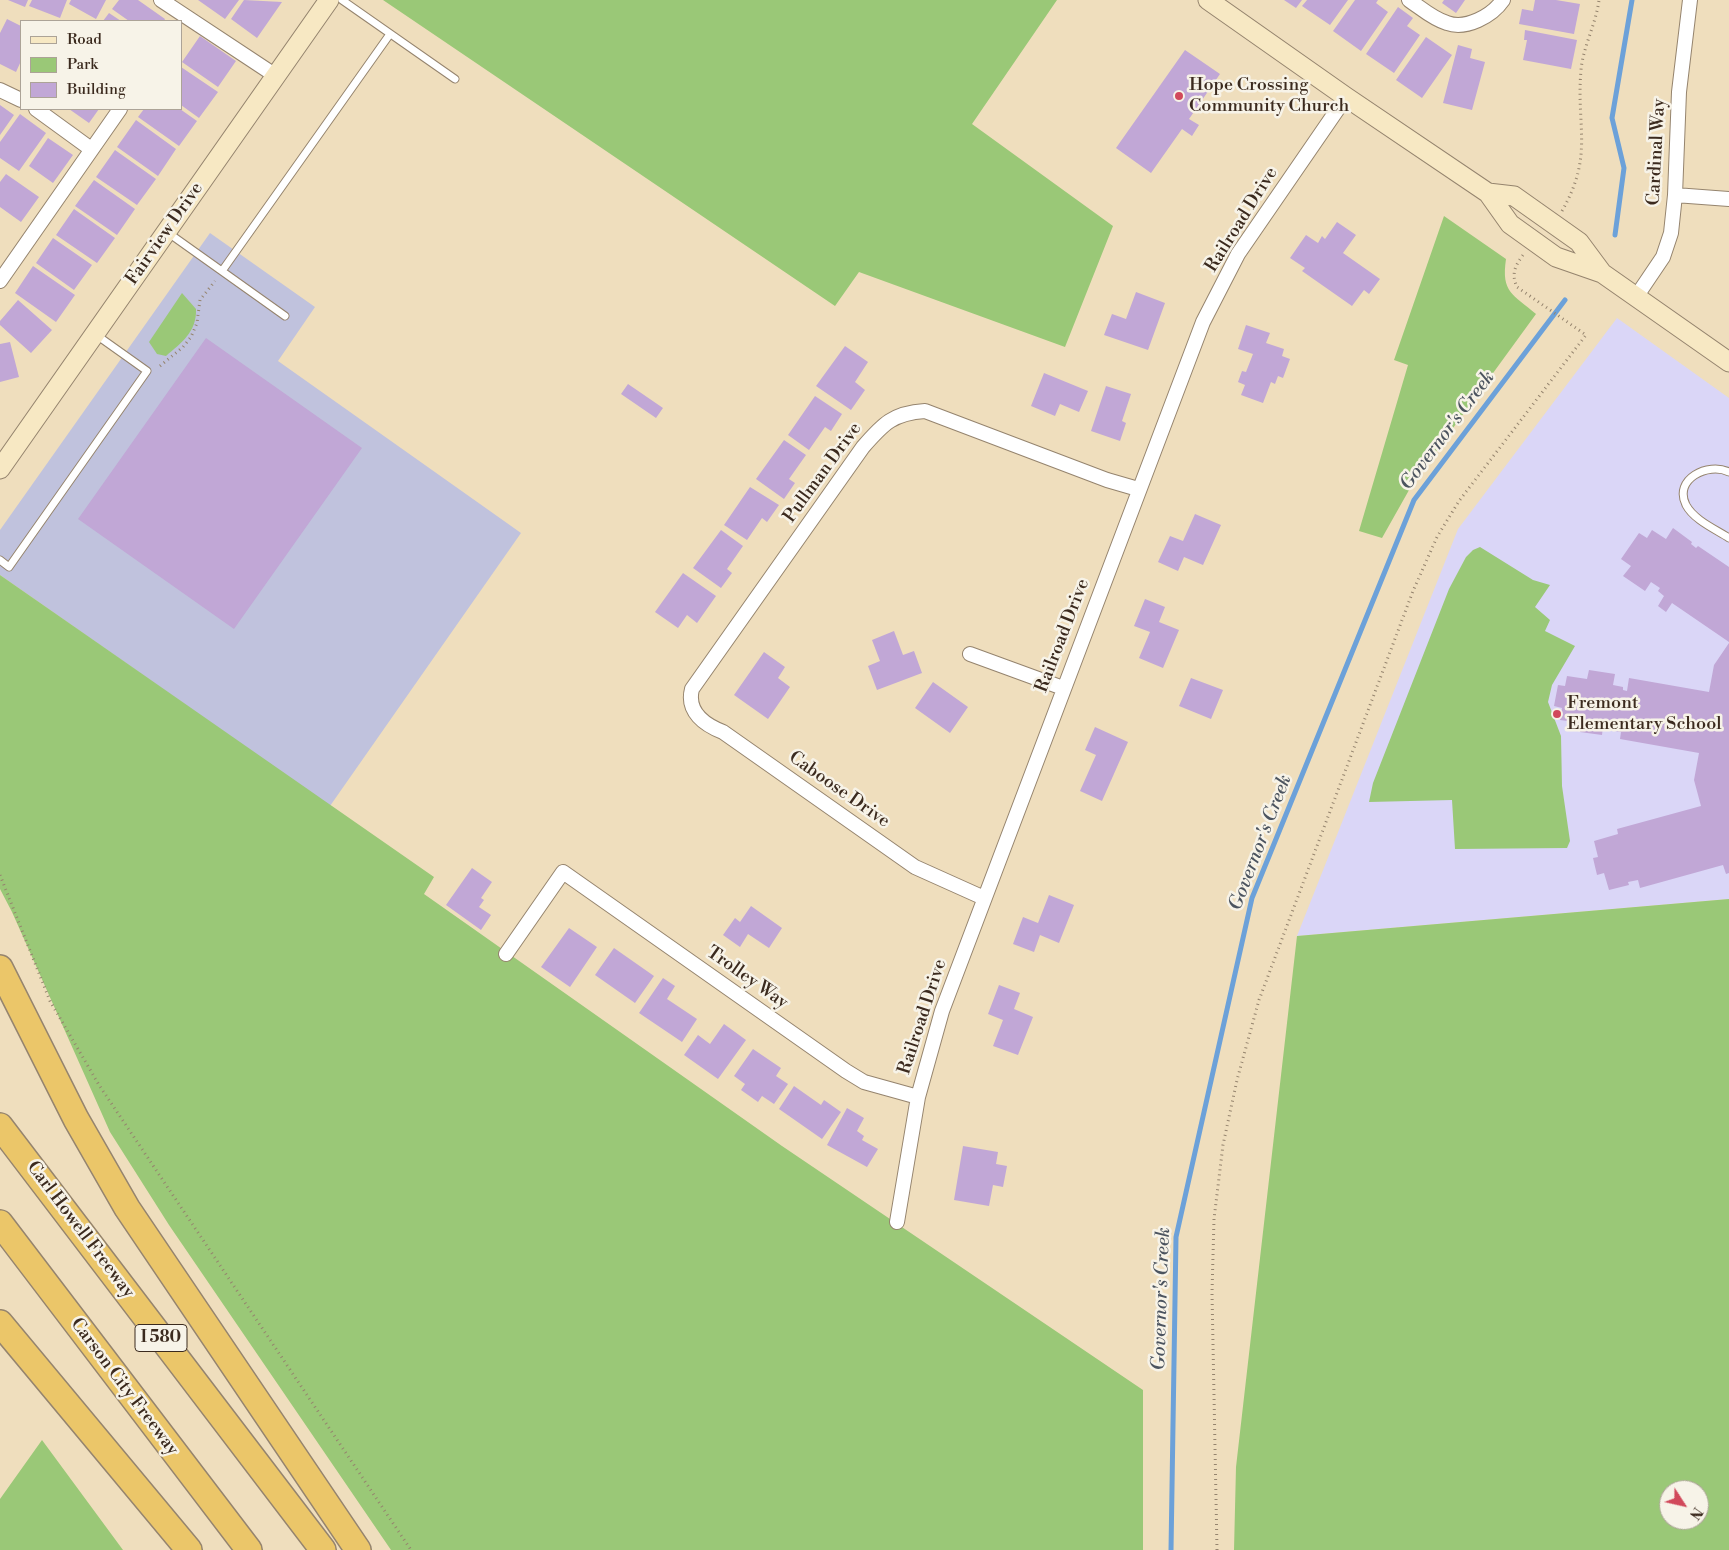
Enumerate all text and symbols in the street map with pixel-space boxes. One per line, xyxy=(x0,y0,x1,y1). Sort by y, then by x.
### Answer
legend xyxy=(20,20,182,110)
text: Road xyxy=(67,30,102,49)
text: Park xyxy=(67,55,98,74)
place label: Hope Crossing Community Church xyxy=(1189,75,1349,118)
text: Building xyxy=(67,80,126,99)
marker: Hope Crossing Community Church xyxy=(1173,90,1185,102)
street label: Cardinal Way xyxy=(1643,98,1671,206)
street label: Railroad Drive xyxy=(1201,163,1283,277)
street label: Fairview Drive xyxy=(122,179,208,289)
water label: Governor's Creek xyxy=(1396,367,1500,495)
street label: Pullman Drive xyxy=(779,419,867,527)
street label: Railroad Drive xyxy=(1031,576,1095,696)
place label: Fremont Elementary School xyxy=(1567,693,1722,736)
marker: Fremont Elementary School xyxy=(1551,708,1563,720)
street label: Caboose Drive xyxy=(784,747,894,833)
water label: Governor's Creek xyxy=(1225,772,1297,914)
street label: Trolley Way xyxy=(702,942,792,1014)
street label: Railroad Drive xyxy=(894,957,952,1077)
street label: Carl Howell Freeway xyxy=(22,1157,138,1303)
water label: Governor's Creek xyxy=(1148,1227,1176,1371)
street label: Carson City Freeway xyxy=(65,1314,183,1460)
road number: I 580 xyxy=(135,1325,187,1352)
north arrow xyxy=(1659,1480,1709,1530)
text: N xyxy=(1685,1503,1706,1523)

